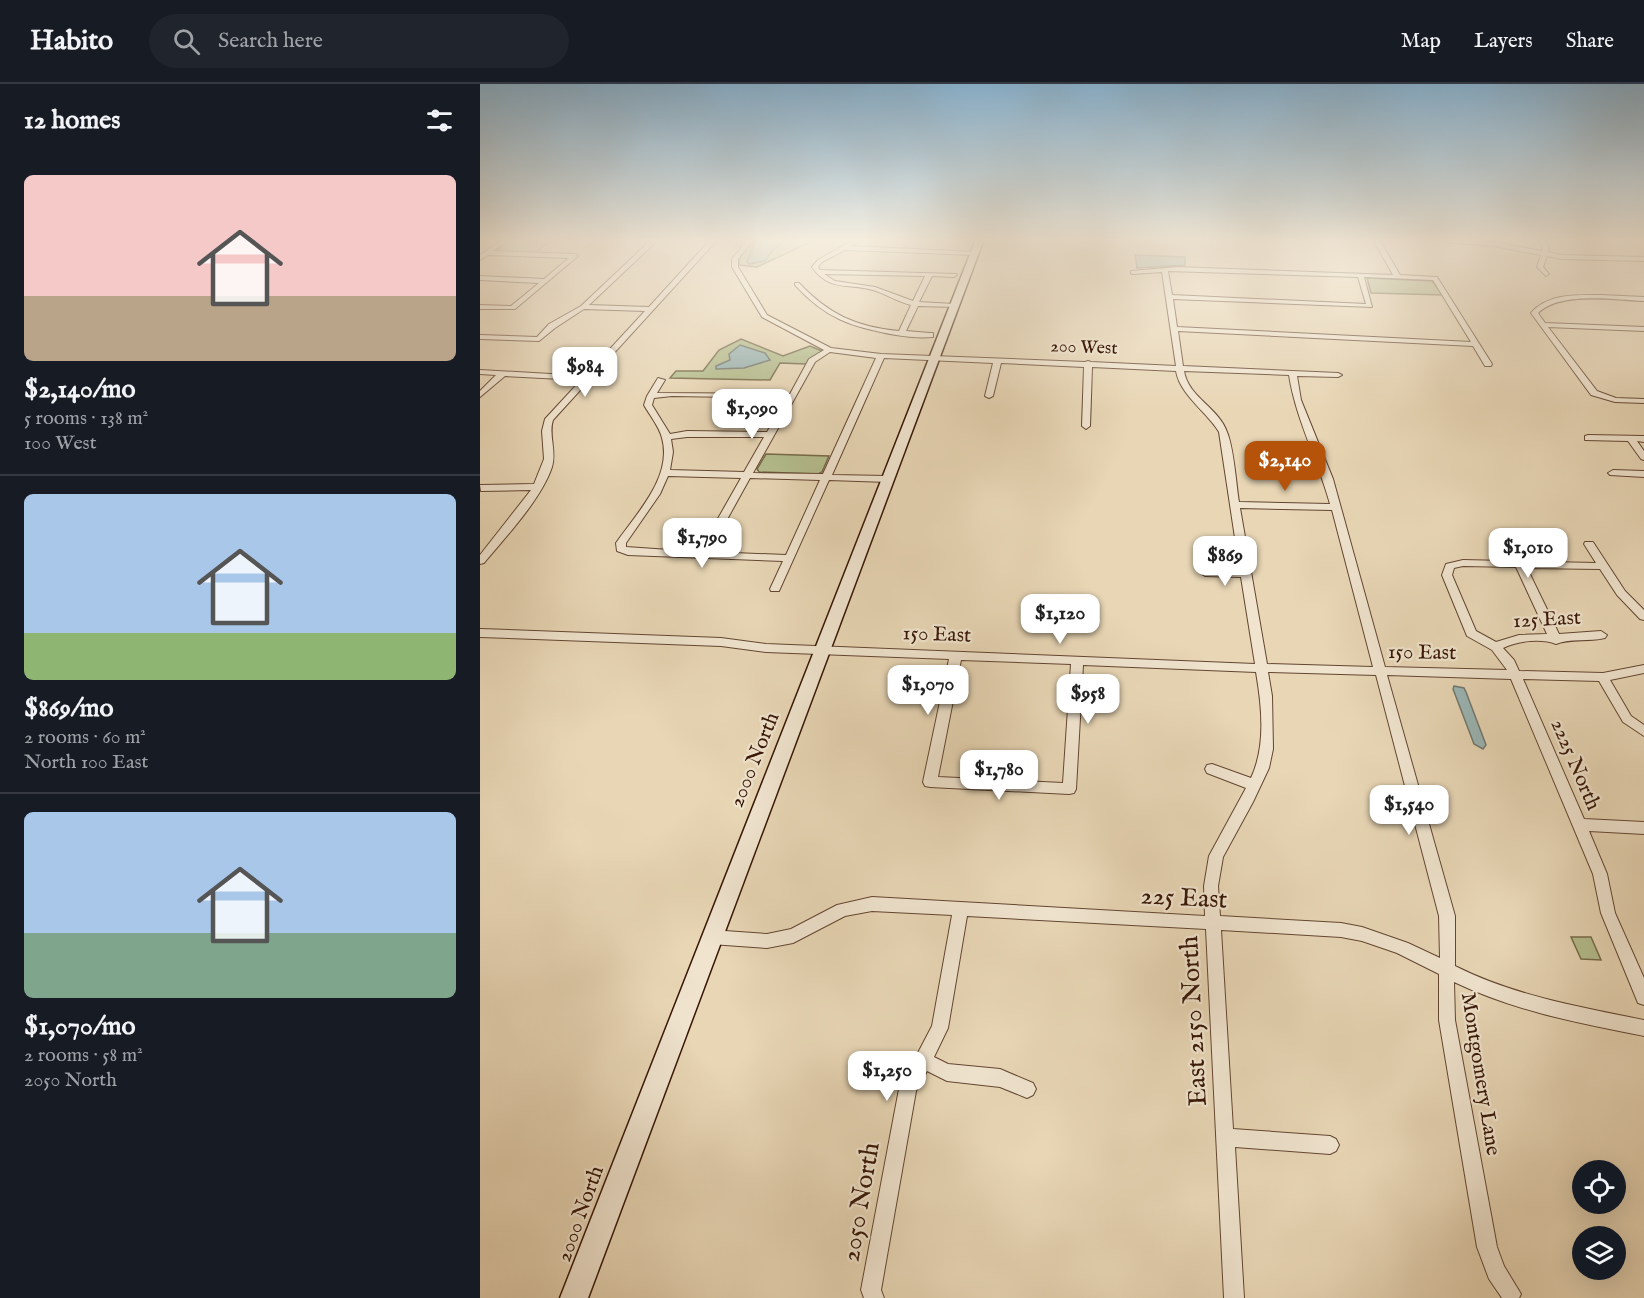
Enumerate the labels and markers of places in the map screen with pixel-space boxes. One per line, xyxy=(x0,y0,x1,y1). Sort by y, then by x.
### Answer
pin: $984 xyxy=(549,347,621,398)
pin: $1,090 xyxy=(703,389,801,440)
pin: $2,140 xyxy=(1236,441,1334,492)
pin: $1,790 xyxy=(653,518,751,569)
pin: $1,010 xyxy=(1479,528,1577,579)
pin: $869 xyxy=(1189,536,1261,587)
pin: $1,120 xyxy=(1011,594,1109,645)
pin: $1,070 xyxy=(879,665,977,716)
pin: $958 xyxy=(1052,674,1124,725)
pin: $1,780 xyxy=(950,750,1048,801)
pin: $1,540 xyxy=(1360,785,1458,836)
pin: $1,250 xyxy=(838,1051,936,1102)

